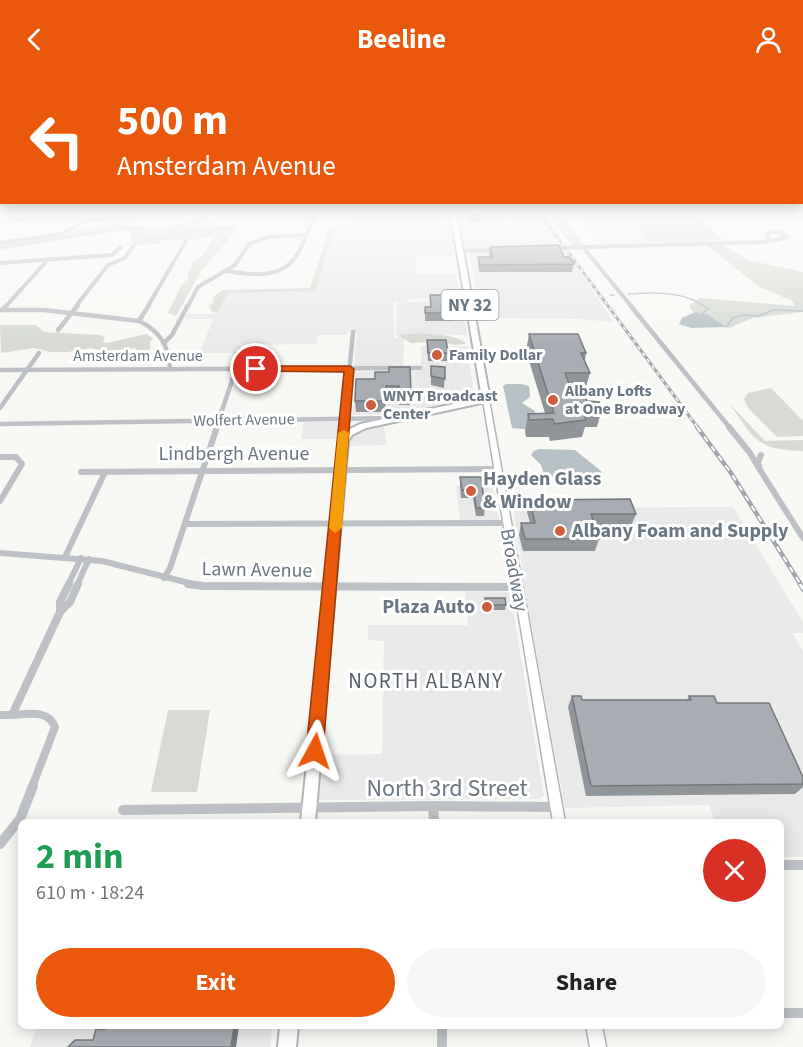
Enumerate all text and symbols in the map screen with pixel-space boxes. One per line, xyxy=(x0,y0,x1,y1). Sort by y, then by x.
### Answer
text: Beeline xyxy=(357,20,446,59)
icon: back xyxy=(18,23,51,56)
icon: person xyxy=(752,23,785,56)
text: 500 m xyxy=(117,91,228,151)
icon: left xyxy=(18,102,96,180)
text: Amsterdam Avenue xyxy=(117,147,336,186)
road number: NY 32 xyxy=(442,290,498,320)
pin xyxy=(230,343,281,394)
place label: Family Dollar xyxy=(449,344,543,366)
street label: Amsterdam Avenue xyxy=(73,345,203,367)
marker: Family Dollar xyxy=(430,348,444,362)
icon: arrive xyxy=(239,352,272,385)
place label: Albany Lofts at One Broadway xyxy=(564,380,686,420)
place label: WNYT Broadcast Center xyxy=(383,385,498,425)
marker: Albany Lofts at One Broadway xyxy=(546,393,560,407)
marker: WNYT Broadcast Center xyxy=(364,398,378,412)
street label: Wolfert Avenue xyxy=(193,408,295,432)
street label: Lindbergh Avenue xyxy=(159,440,310,468)
place label: Hayden Glass & Window xyxy=(483,465,601,516)
marker: Hayden Glass & Window xyxy=(464,484,478,498)
place label: Albany Foam and Supply xyxy=(571,517,789,545)
marker: Albany Foam and Supply xyxy=(553,524,567,538)
street label: Broadway xyxy=(493,526,535,614)
street label: Lawn Avenue xyxy=(201,555,313,585)
place label: Plaza Auto xyxy=(382,593,475,621)
marker: Plaza Auto xyxy=(480,600,494,614)
district label: NORTH ALBANY xyxy=(348,666,504,696)
position arrow xyxy=(283,719,347,783)
street label: North 3rd Street xyxy=(366,771,528,806)
text: 2 min xyxy=(36,831,124,882)
button: close xyxy=(703,839,766,902)
text: 610 m · 18:24 xyxy=(36,879,144,907)
button: Exit xyxy=(36,948,395,1017)
button: Share xyxy=(407,948,766,1017)

